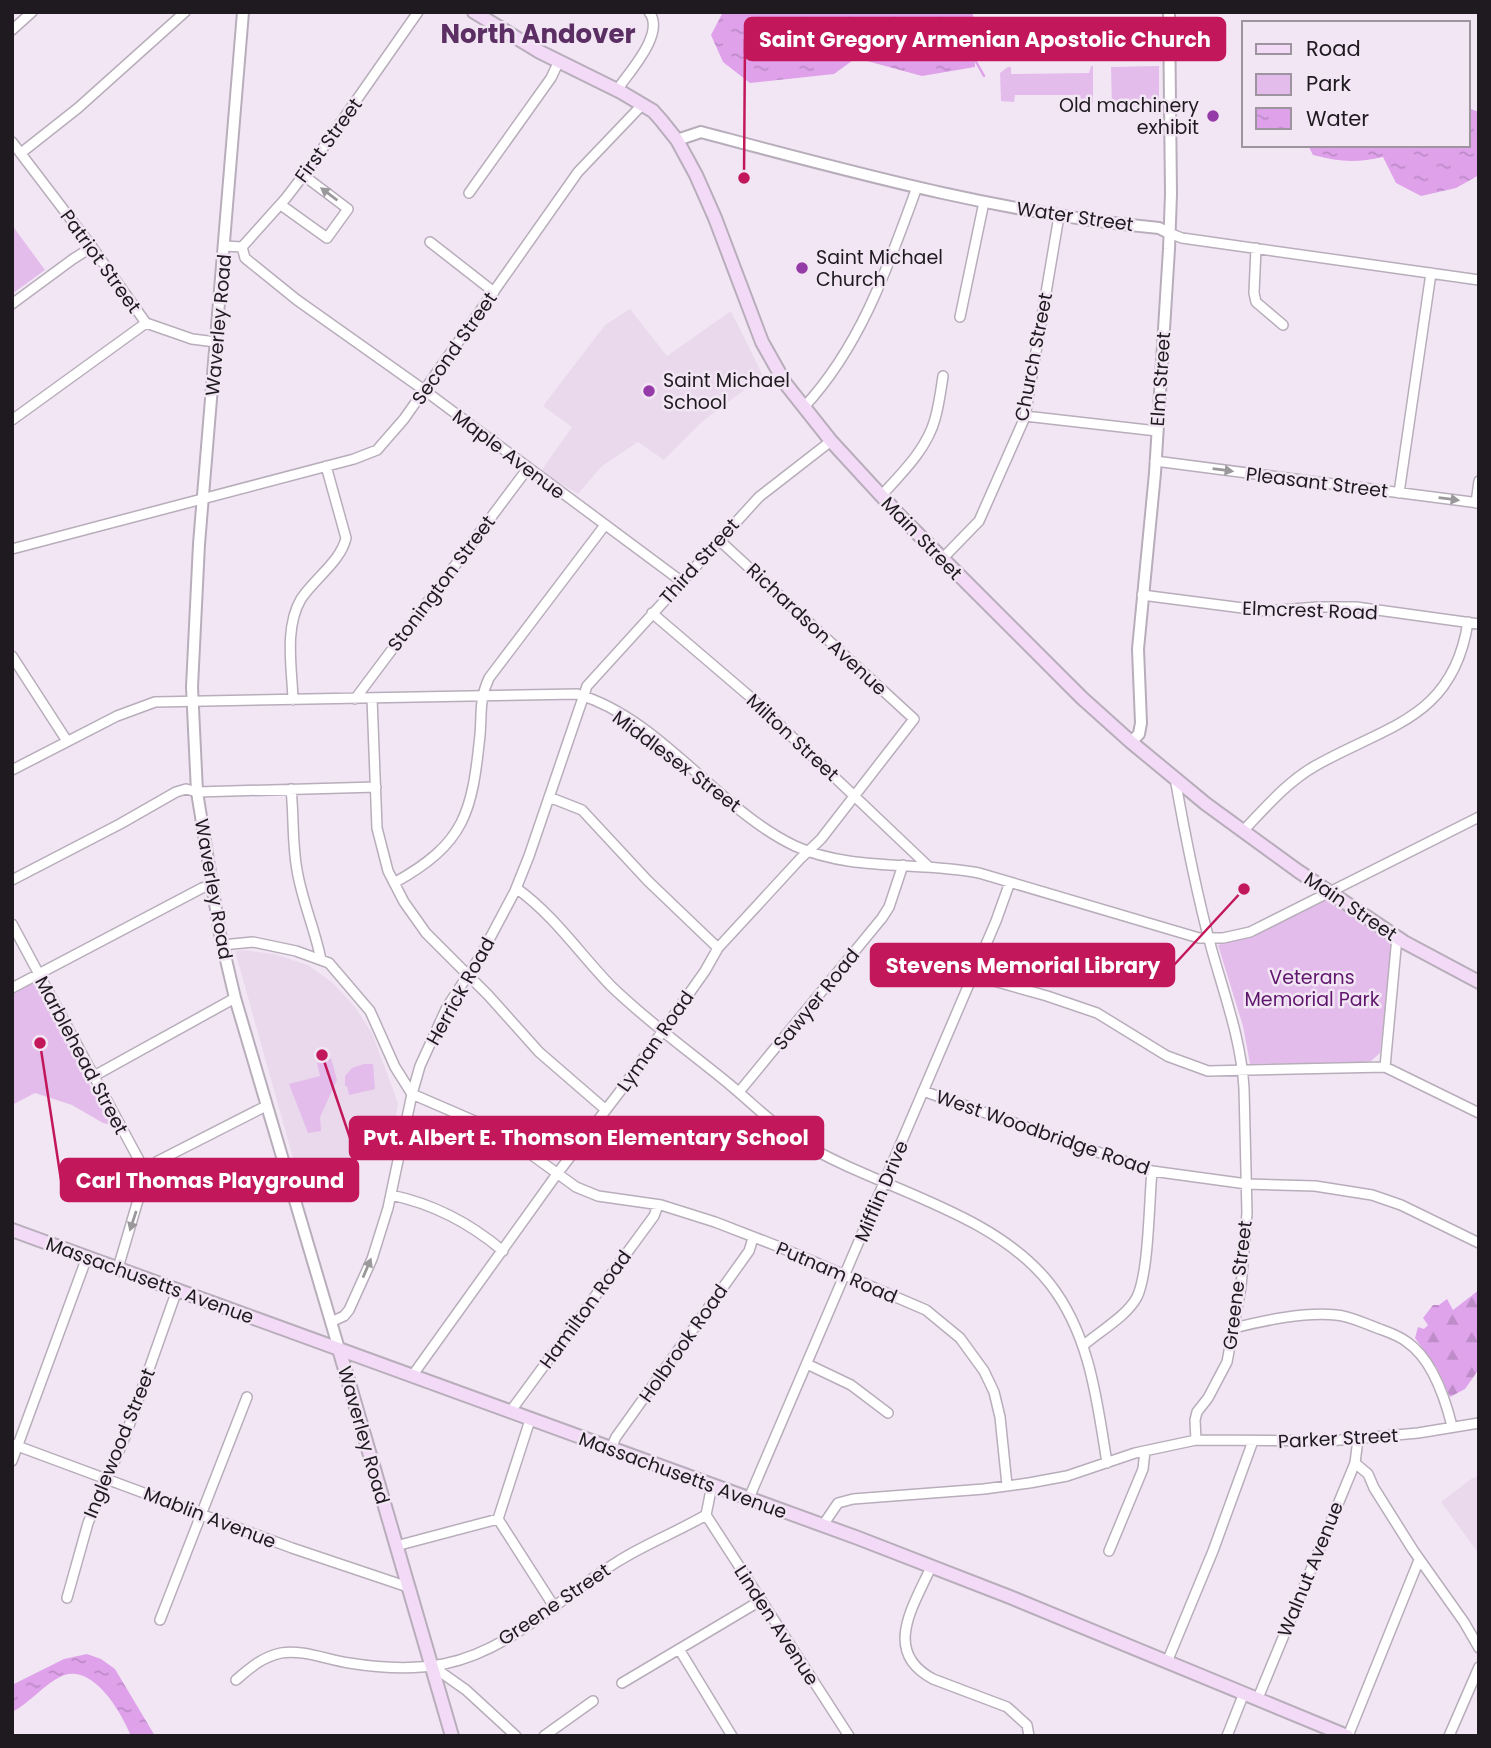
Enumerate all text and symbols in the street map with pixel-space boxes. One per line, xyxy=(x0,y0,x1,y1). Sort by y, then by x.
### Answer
district label: North Andover xyxy=(440,16,636,52)
callout: Saint Gregory Armenian Apostolic Church xyxy=(745,18,1225,60)
legend xyxy=(1242,21,1470,147)
text: Saint Gregory Armenian Apostolic Church xyxy=(759,25,1211,54)
text: Road xyxy=(1306,34,1361,63)
text: Park xyxy=(1306,69,1351,98)
street label: First Street xyxy=(288,92,368,188)
place label: Old machinery exhibit xyxy=(1059,92,1199,141)
text: Water xyxy=(1306,104,1369,133)
marker: Old machinery exhibit xyxy=(1205,108,1221,124)
one-way arrow xyxy=(320,188,338,202)
street label: Water Street xyxy=(1015,195,1135,238)
street label: Patriot Street xyxy=(54,204,148,319)
place label: Saint Michael Church xyxy=(816,244,943,293)
street label: Waverley Road xyxy=(199,253,238,397)
marker: Saint Michael Church xyxy=(794,260,810,276)
street label: Second Street xyxy=(405,286,503,410)
street label: Church Street xyxy=(1008,290,1059,424)
street label: Elm Street xyxy=(1144,331,1177,427)
place label: Saint Michael School xyxy=(663,367,790,416)
marker: Saint Michael School xyxy=(641,383,657,399)
street label: Maple Avenue xyxy=(447,403,571,506)
street label: Pleasant Street xyxy=(1244,460,1390,505)
one-way arrow xyxy=(1212,465,1234,476)
street label: Main Street xyxy=(875,491,968,586)
one-way arrow xyxy=(1438,494,1460,505)
street label: Stonington Street xyxy=(381,510,502,657)
street label: Third Street xyxy=(653,512,746,610)
street label: Richardson Avenue xyxy=(740,557,893,702)
street label: Elmcrest Road xyxy=(1242,595,1378,626)
street label: Milton Street xyxy=(740,687,845,787)
street label: Middlesex Street xyxy=(607,704,747,819)
street label: Waverley Road xyxy=(188,817,239,962)
street label: Main Street xyxy=(1299,865,1403,947)
street label: Herrick Road xyxy=(420,932,501,1050)
street label: Sawyer Road xyxy=(767,943,866,1056)
callout: Stevens Memorial Library xyxy=(871,944,1174,986)
text: Stevens Memorial Library xyxy=(886,951,1161,980)
park label: Veterans Memorial Park xyxy=(1245,964,1380,1013)
street label: Marblehead Street xyxy=(28,971,135,1139)
street label: Lyman Road xyxy=(611,985,700,1097)
street label: West Woodbridge Road xyxy=(932,1083,1153,1182)
callout: Pvt. Albert E. Thomson Elementary School xyxy=(350,1117,823,1159)
text: Pvt. Albert E. Thomson Elementary School xyxy=(363,1123,809,1152)
street label: Mifflin Drive xyxy=(848,1136,915,1246)
callout: Carl Thomas Playground xyxy=(61,1159,358,1201)
text: Carl Thomas Playground xyxy=(76,1166,344,1195)
one-way arrow xyxy=(127,1210,138,1231)
street label: Greene Street xyxy=(1216,1219,1259,1351)
street label: Massachusetts Avenue xyxy=(42,1230,258,1331)
street label: Putnam Road xyxy=(772,1235,902,1310)
street label: Hamilton Road xyxy=(533,1244,638,1374)
one-way arrow xyxy=(362,1257,373,1278)
street label: Holbrook Road xyxy=(633,1279,734,1408)
street label: Waverley Road xyxy=(331,1363,396,1507)
street label: Inglewood Street xyxy=(77,1364,162,1522)
street label: Parker Street xyxy=(1277,1422,1399,1455)
street label: Massachusetts Avenue xyxy=(575,1425,791,1526)
street label: Mablin Avenue xyxy=(140,1480,280,1555)
street label: Walnut Avenue xyxy=(1271,1498,1350,1641)
street label: Greene Street xyxy=(493,1557,616,1652)
street label: Linden Avenue xyxy=(728,1560,826,1691)

